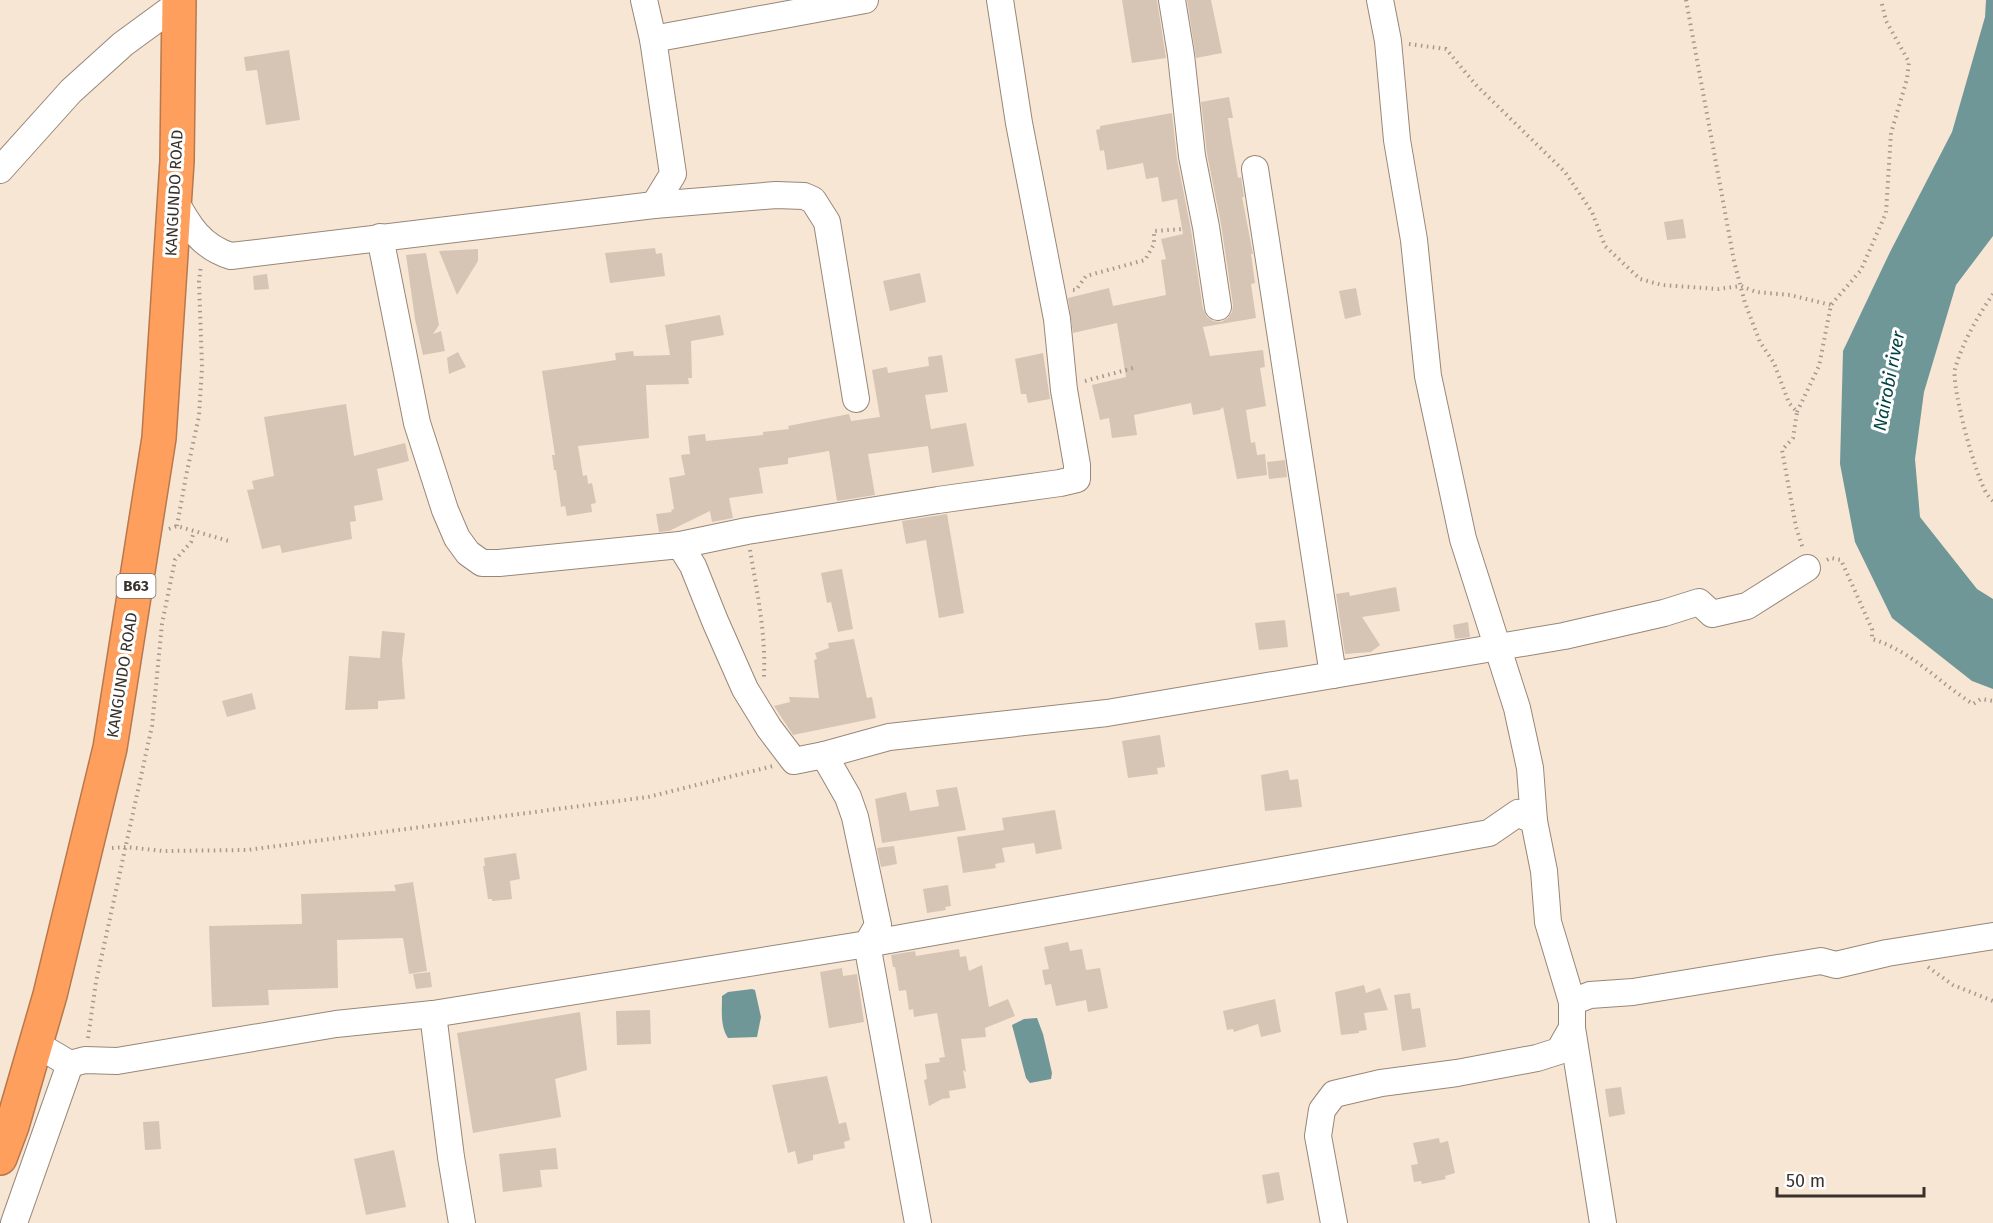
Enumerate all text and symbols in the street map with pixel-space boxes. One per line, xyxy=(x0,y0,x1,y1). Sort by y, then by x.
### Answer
street label: KANGUNDO ROAD xyxy=(161,129,187,257)
water label: Nairobi river xyxy=(1869,328,1910,433)
road number: B63 xyxy=(116,574,156,598)
street label: KANGUNDO ROAD xyxy=(103,611,141,739)
scale bar xyxy=(1777,1160,1924,1198)
text: 50 m xyxy=(1786,1170,1825,1192)

